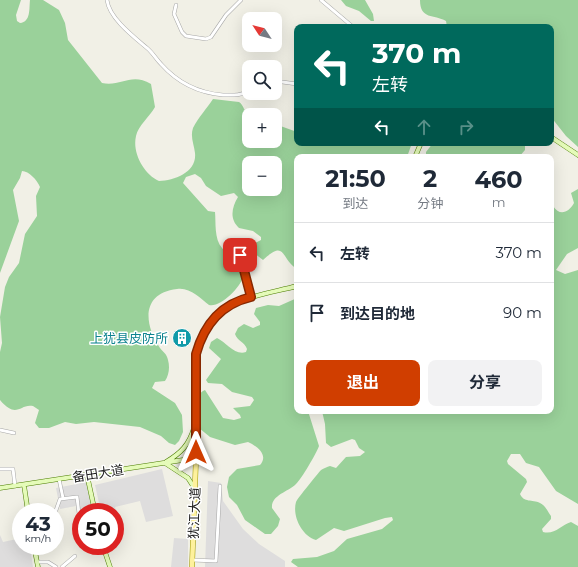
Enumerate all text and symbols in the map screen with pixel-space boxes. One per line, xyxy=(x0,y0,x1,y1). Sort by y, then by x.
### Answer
north arrow xyxy=(242,12,282,52)
map controls xyxy=(242,12,282,196)
text: 370 m xyxy=(372,36,461,70)
icon: left xyxy=(306,40,358,92)
button: search xyxy=(242,60,282,100)
text: 左转 xyxy=(372,74,408,96)
button: + xyxy=(242,108,282,148)
icon: left xyxy=(371,116,393,138)
icon: ahead xyxy=(413,116,435,138)
icon: right xyxy=(455,116,477,138)
button: − xyxy=(242,156,282,196)
text: 21:50 xyxy=(325,164,386,193)
text: 2 xyxy=(423,164,437,193)
text: 460 xyxy=(474,165,523,194)
text: m xyxy=(492,194,505,210)
text: 到达 xyxy=(343,195,369,211)
text: 分钟 xyxy=(417,195,443,211)
pin xyxy=(223,238,257,272)
icon: left xyxy=(306,242,328,264)
text: 370 m xyxy=(495,243,542,262)
icon: arrive xyxy=(229,244,251,266)
text: 左转 xyxy=(340,244,370,263)
icon: arrive xyxy=(306,302,328,324)
text: 90 m xyxy=(503,303,542,322)
text: 到达目的地 xyxy=(340,304,415,323)
building icon: 上犹县皮防所 xyxy=(171,327,193,349)
place label: 上犹县皮防所 xyxy=(90,330,168,346)
button: 退出 xyxy=(306,360,420,406)
button: 分享 xyxy=(428,360,542,406)
position arrow xyxy=(175,431,217,473)
street label: 备田大道 xyxy=(71,461,125,485)
street label: 犹江大道 xyxy=(185,487,203,539)
speed limit sign: 50 xyxy=(72,503,124,555)
text: 43 xyxy=(25,512,51,536)
text: km/h xyxy=(25,532,51,545)

